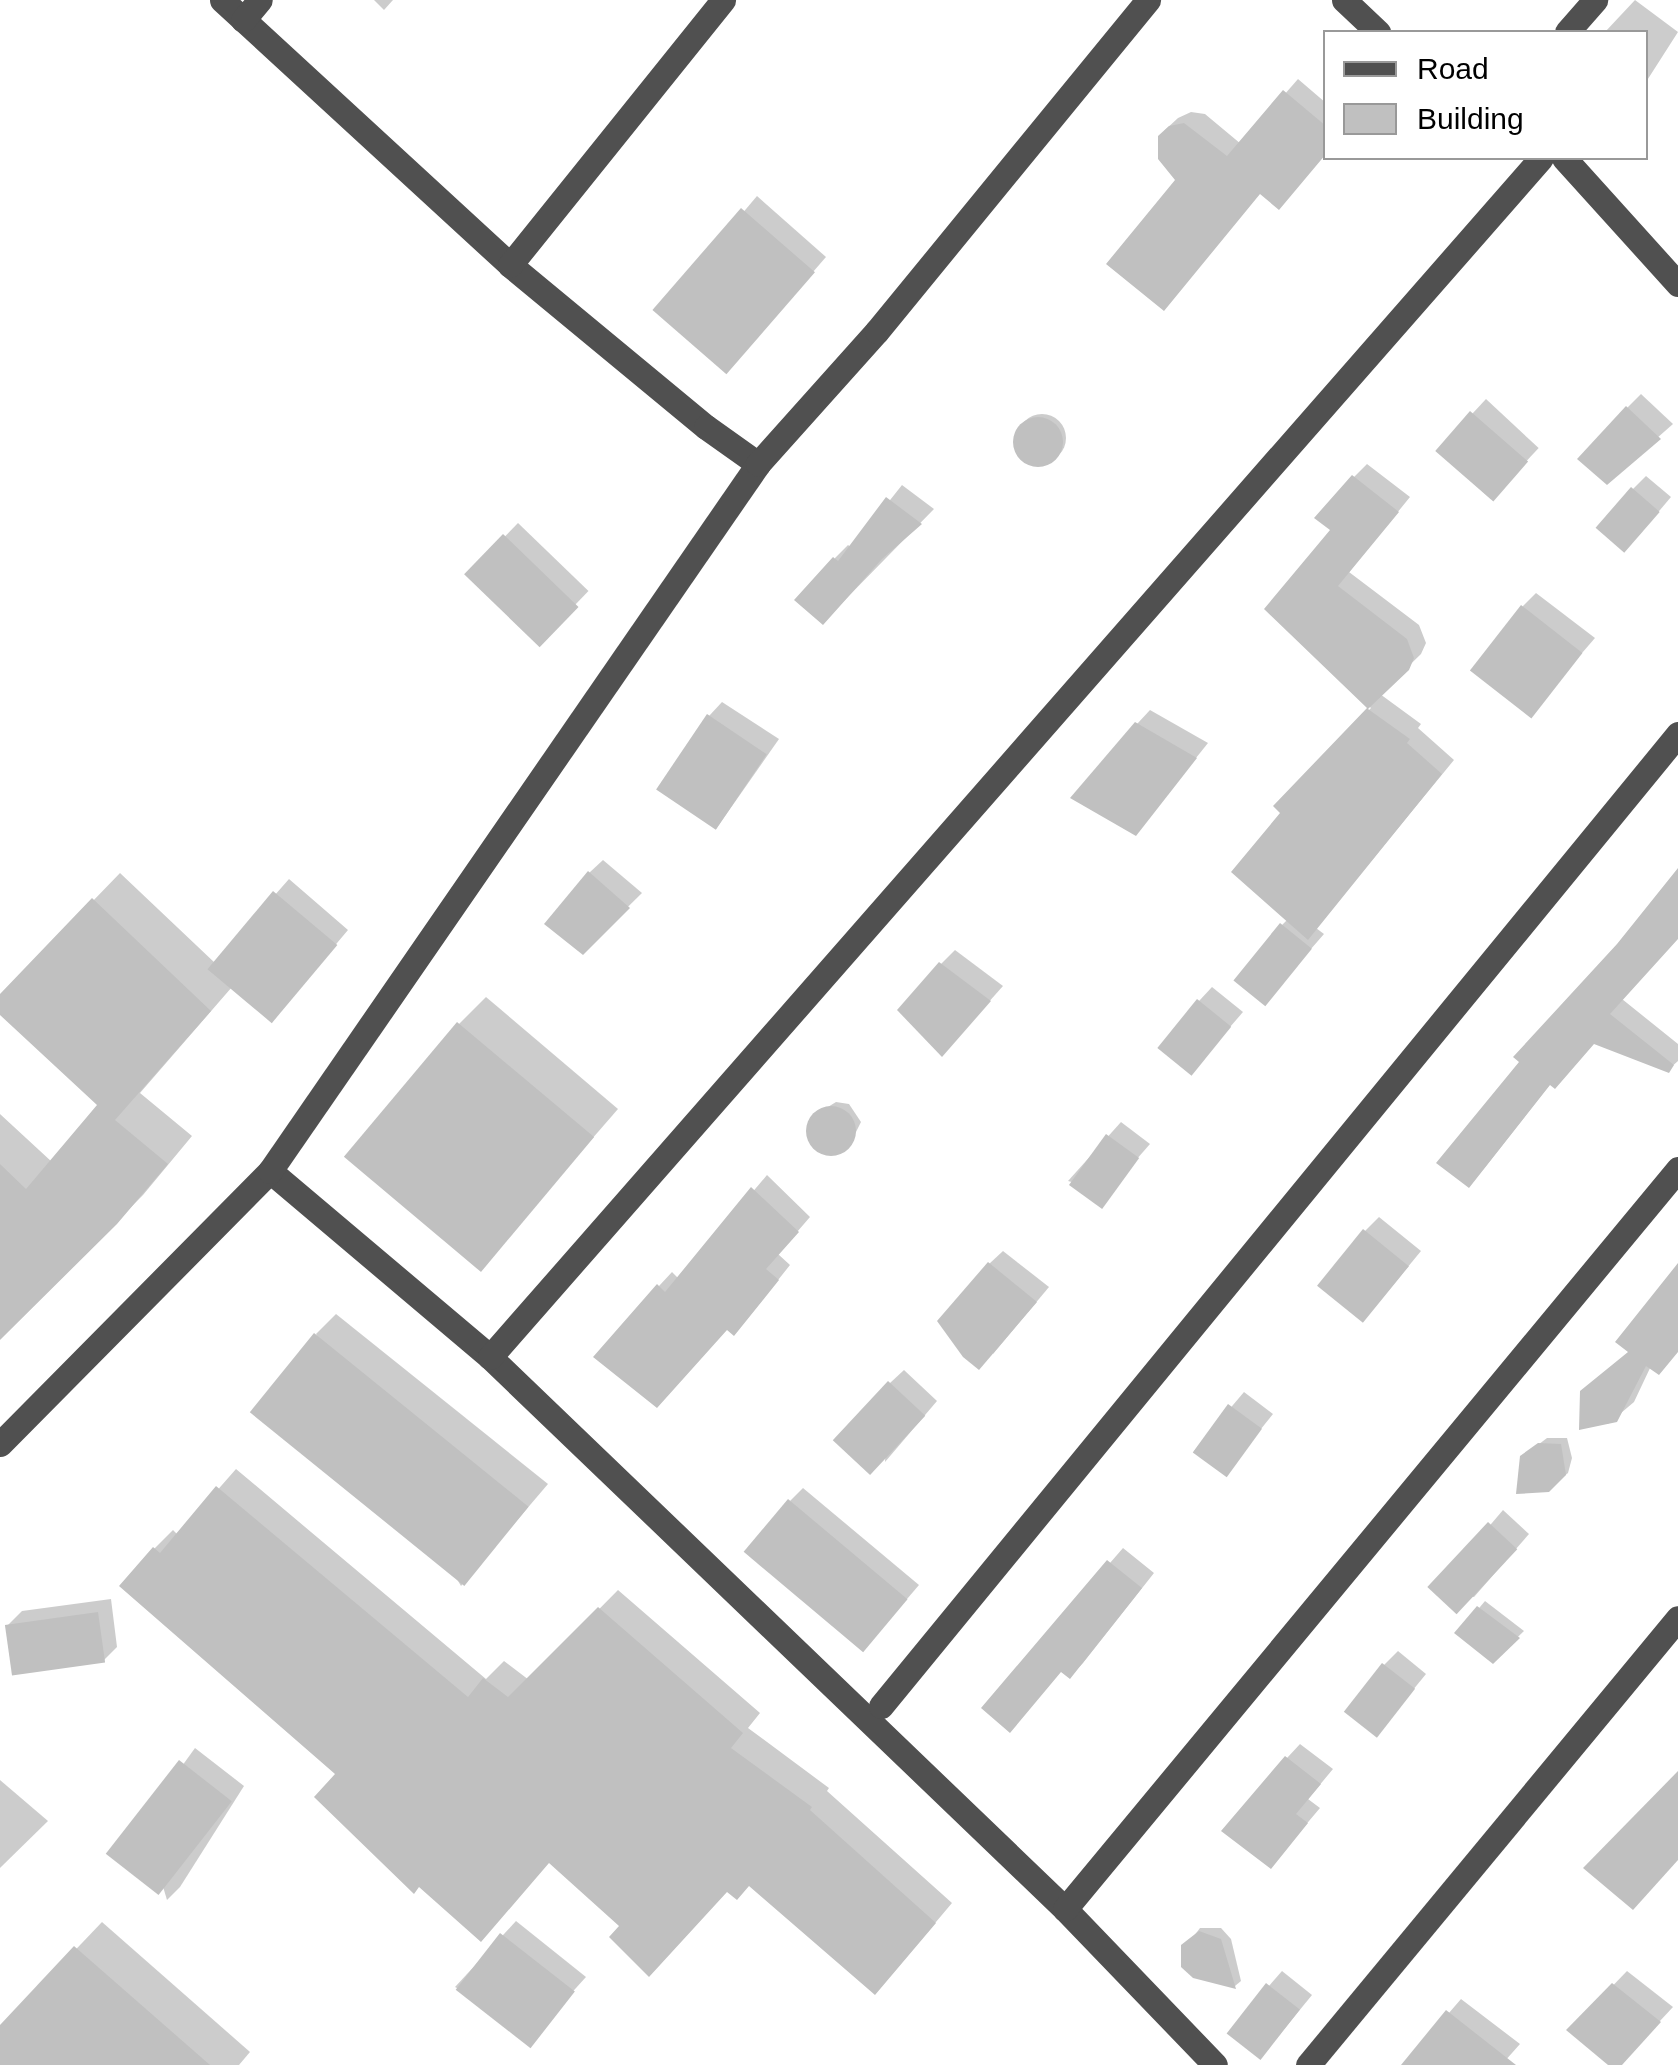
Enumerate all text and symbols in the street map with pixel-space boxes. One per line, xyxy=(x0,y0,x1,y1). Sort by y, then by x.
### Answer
legend xyxy=(1323,30,1648,160)
text: Road xyxy=(1417,52,1489,85)
text: Building xyxy=(1417,102,1524,135)

